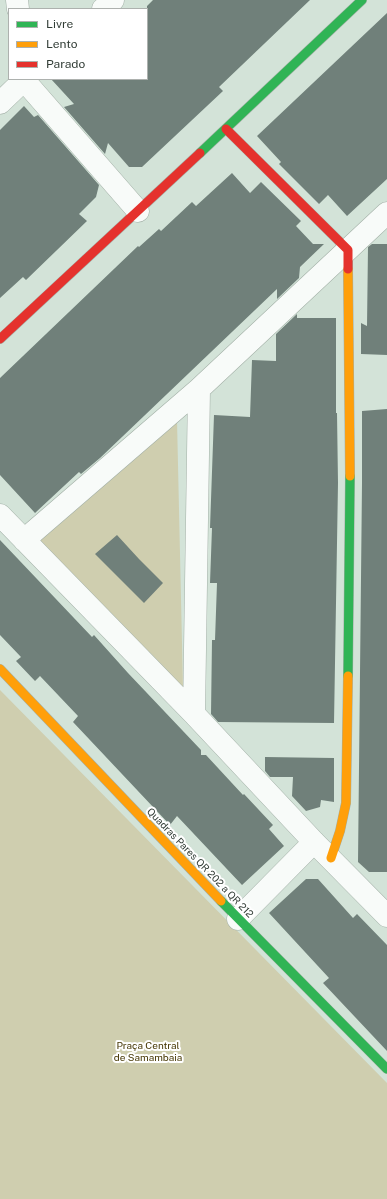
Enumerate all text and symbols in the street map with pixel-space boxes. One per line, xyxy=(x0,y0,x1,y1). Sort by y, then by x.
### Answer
legend xyxy=(8,8,148,80)
text: Livre xyxy=(46,17,73,31)
text: Lento xyxy=(46,37,77,51)
text: Parado xyxy=(46,57,85,71)
street label: Quadras Pares QR 202 a QR 212 xyxy=(144,806,256,920)
park label: Praça Central de Samambaia xyxy=(114,1040,182,1064)

